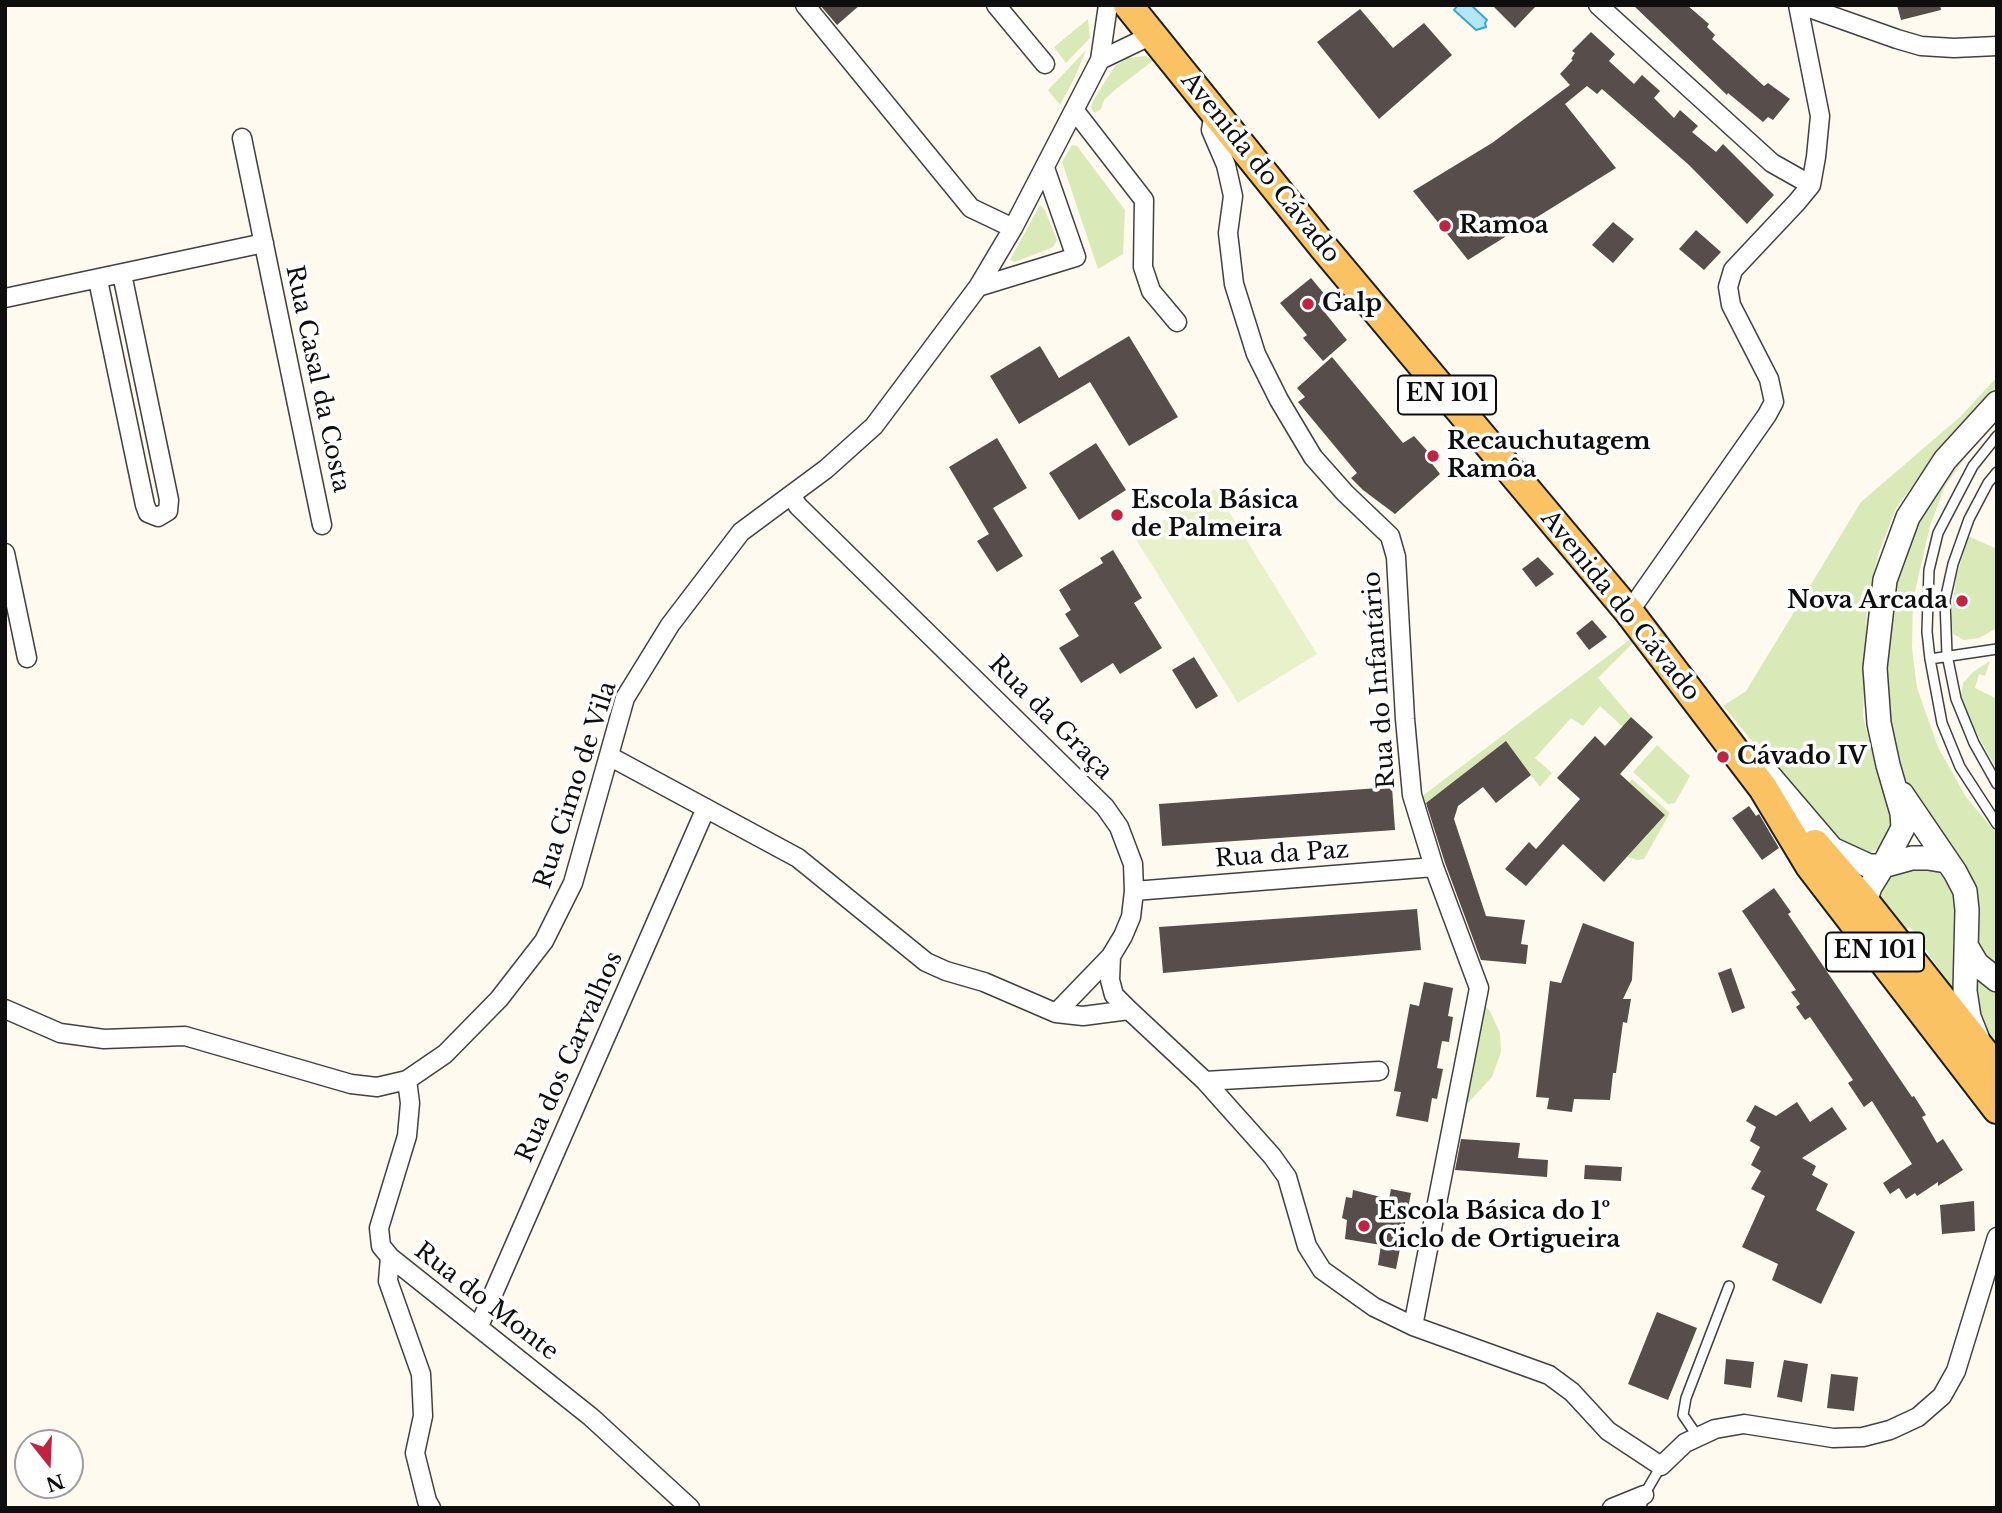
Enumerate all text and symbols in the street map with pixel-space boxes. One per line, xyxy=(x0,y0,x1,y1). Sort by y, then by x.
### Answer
street label: Avenida do Cávado xyxy=(1174,67,1346,269)
place label: Ramoa xyxy=(1459,212,1548,240)
marker: Ramoa xyxy=(1437,218,1453,234)
street label: Rua Casal da Costa xyxy=(279,263,355,495)
place label: Galp xyxy=(1322,290,1382,318)
marker: Galp xyxy=(1300,296,1316,312)
road number: EN 101 xyxy=(1398,376,1496,414)
place label: Recauchutagem Ramôa xyxy=(1447,428,1650,484)
marker: Recauchutagem Ramôa xyxy=(1425,448,1441,464)
place label: Escola Básica de Palmeira xyxy=(1131,487,1299,543)
street label: Avenida do Cávado xyxy=(1534,505,1706,707)
marker: Escola Básica de Palmeira xyxy=(1109,507,1125,523)
street label: Rua do Infantário xyxy=(1358,570,1402,790)
place label: Nova Arcada xyxy=(1787,587,1948,615)
marker: Nova Arcada xyxy=(1954,593,1970,609)
street label: Rua da Graça xyxy=(982,650,1118,786)
street label: Rua Cimo de Vila xyxy=(529,678,623,892)
place label: Cávado IV xyxy=(1737,743,1867,771)
marker: Cávado IV xyxy=(1715,749,1731,765)
street label: Rua da Paz xyxy=(1214,836,1350,874)
road number: EN 101 xyxy=(1826,932,1924,972)
street label: Rua dos Carvalhos xyxy=(511,947,629,1167)
place label: Escola Básica do 1º Ciclo de Ortigueira xyxy=(1378,1198,1620,1254)
marker: Escola Básica do 1º Ciclo de Ortigueira xyxy=(1356,1218,1372,1234)
street label: Rua do Monte xyxy=(408,1237,564,1367)
north arrow xyxy=(14,1429,84,1499)
text: N xyxy=(43,1469,67,1496)

